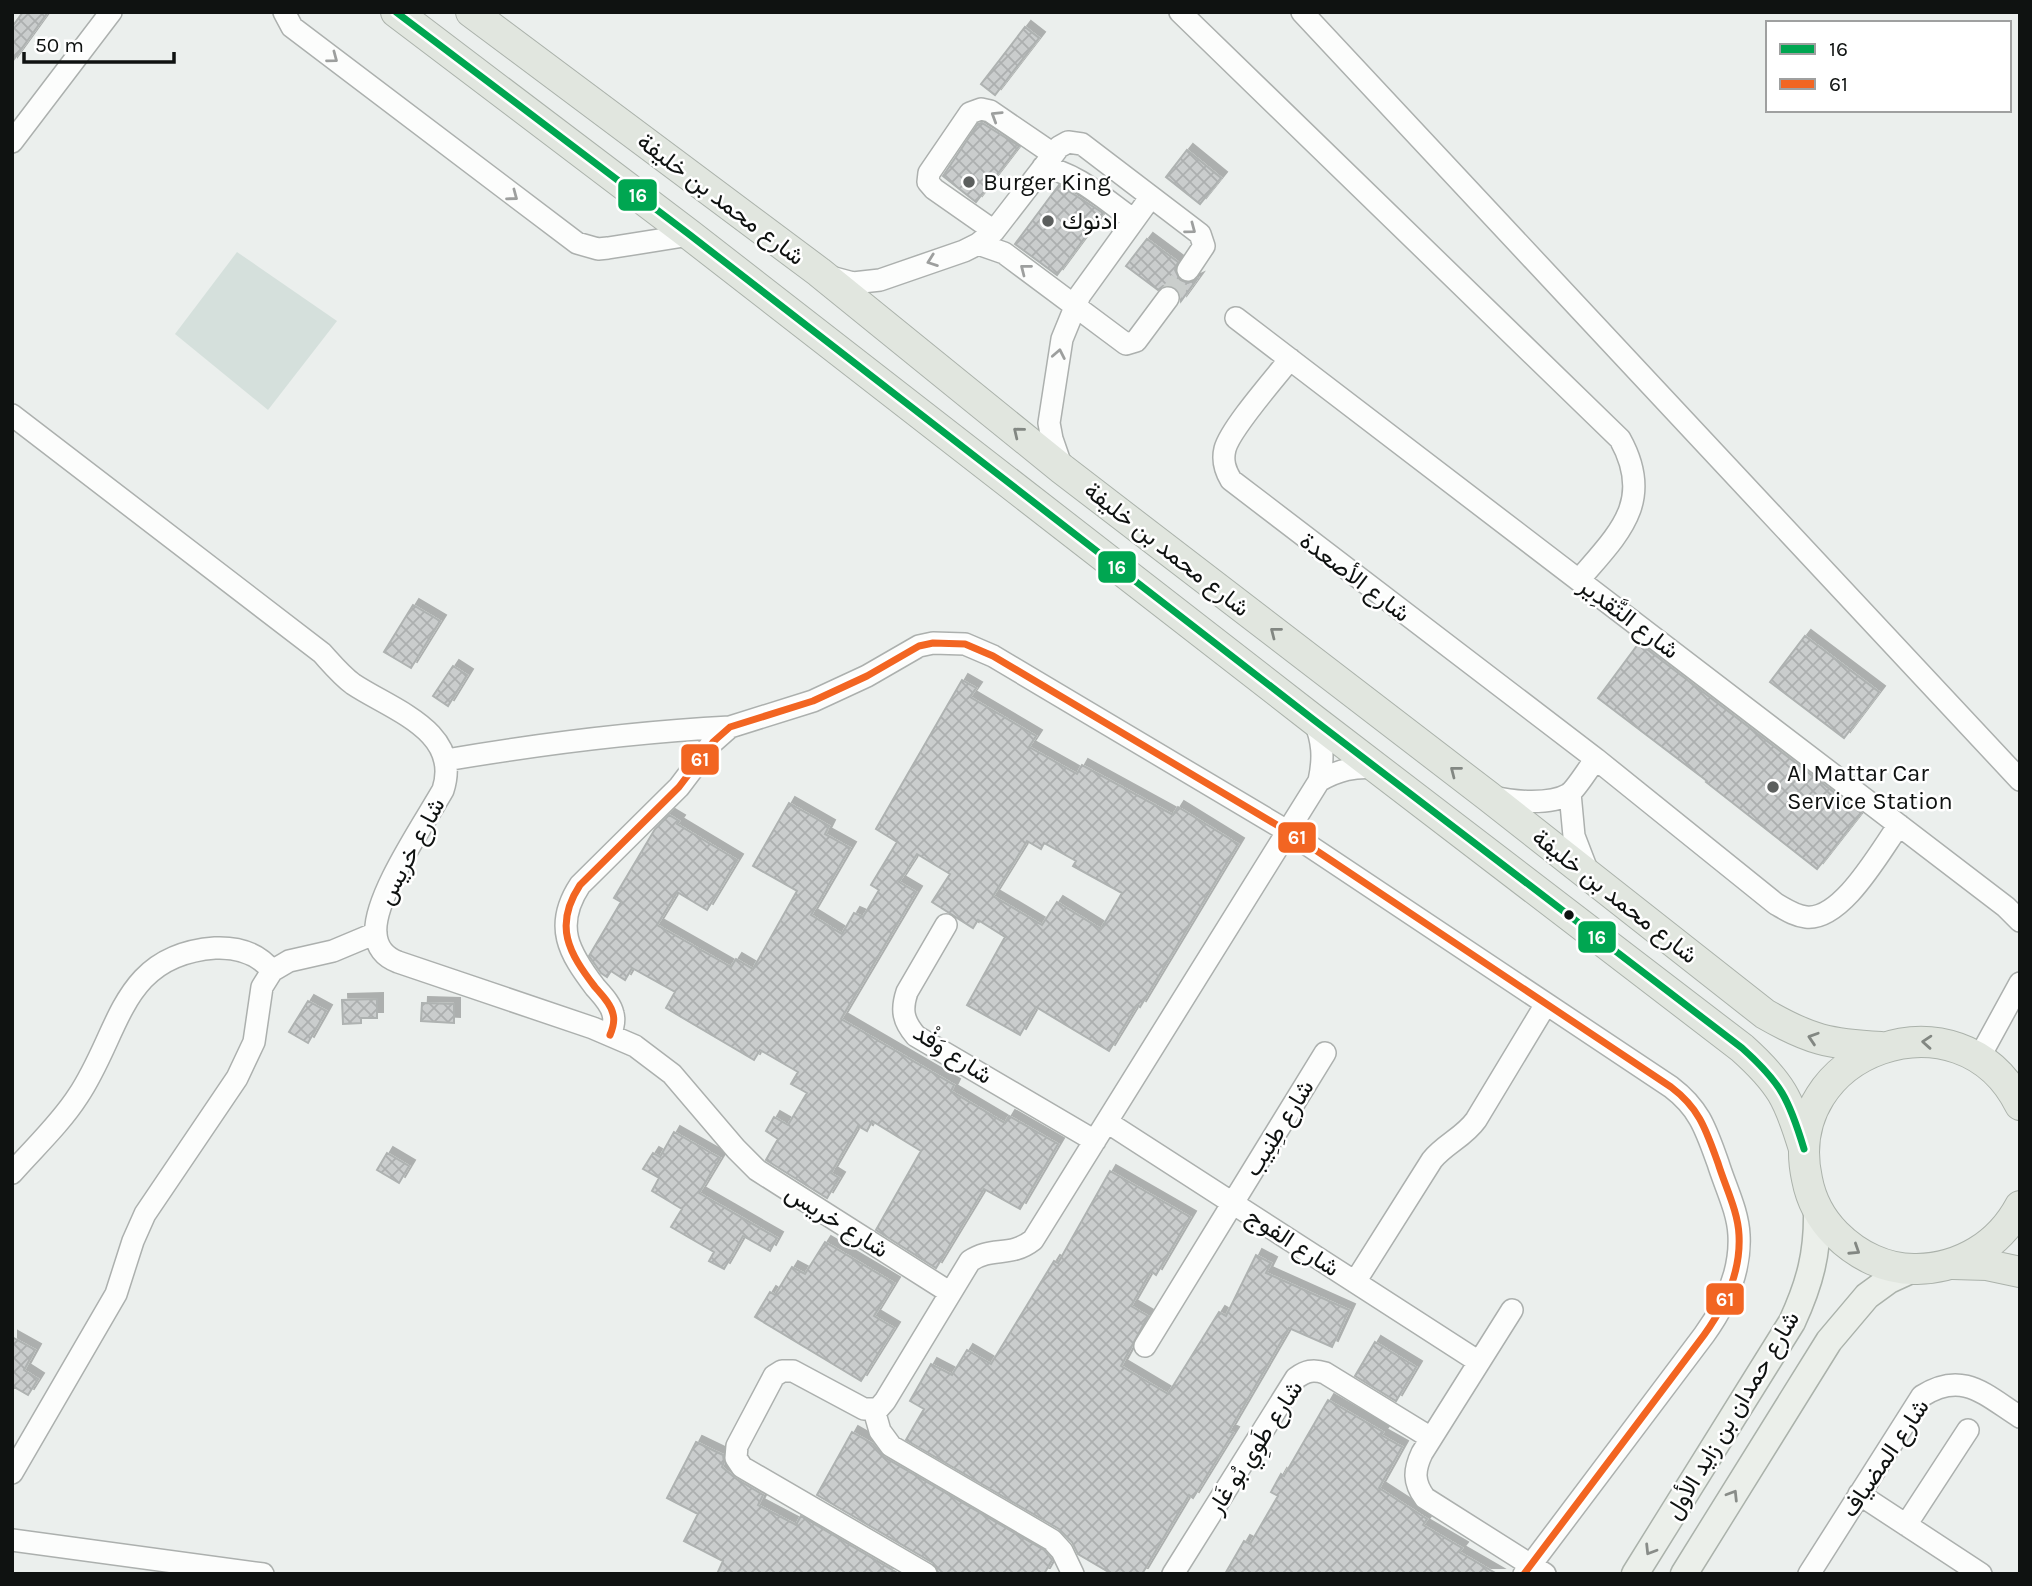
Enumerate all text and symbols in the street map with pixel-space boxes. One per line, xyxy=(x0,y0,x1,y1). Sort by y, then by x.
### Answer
scale bar xyxy=(24,21,175,65)
legend xyxy=(1766,21,2011,112)
text: 50 m xyxy=(35,33,84,57)
text: 16 xyxy=(1829,37,1848,61)
one-way arrow xyxy=(325,50,337,63)
text: 61 xyxy=(1829,72,1848,96)
one-way arrow xyxy=(991,111,1004,124)
street label: شارع محمد بن خليفة xyxy=(631,127,810,273)
place label: Burger King xyxy=(983,168,1111,196)
marker: Burger King xyxy=(961,174,977,190)
line badge: 16 xyxy=(617,178,658,212)
text: 16 xyxy=(629,185,647,207)
one-way arrow xyxy=(506,188,518,201)
place label: ادنوك xyxy=(1062,207,1118,236)
marker: ادنوك xyxy=(1040,213,1056,229)
one-way arrow xyxy=(1183,220,1196,233)
one-way arrow xyxy=(926,253,938,267)
one-way arrow xyxy=(1020,264,1033,277)
one-way arrow xyxy=(1050,348,1065,360)
one-way arrow xyxy=(1013,428,1025,441)
street label: شارع محمد بن خليفة xyxy=(1077,476,1255,624)
street label: شارع الأصعدة xyxy=(1293,526,1416,629)
line badge: 16 xyxy=(1097,550,1137,584)
text: 16 xyxy=(1108,557,1126,579)
street label: شارع التَّقدِير xyxy=(1571,571,1685,666)
one-way arrow xyxy=(1270,628,1282,641)
line badge: 61 xyxy=(680,743,720,776)
text: 61 xyxy=(691,749,709,771)
place label: Al Mattar Car Service Station xyxy=(1787,759,1953,815)
one-way arrow xyxy=(1450,766,1463,779)
marker: Al Mattar Car Service Station xyxy=(1765,779,1781,795)
street label: شارع خريس xyxy=(371,793,452,910)
line badge: 61 xyxy=(1277,821,1317,854)
street label: شارع محمد بن خليفة xyxy=(1525,823,1703,971)
text: 61 xyxy=(1288,827,1306,849)
unlabelled marker xyxy=(1562,908,1576,922)
line badge: 16 xyxy=(1577,920,1617,954)
text: 16 xyxy=(1588,927,1606,949)
street label: شارع وَفْد xyxy=(907,1017,999,1091)
one-way arrow xyxy=(1808,1031,1820,1046)
one-way arrow xyxy=(1922,1035,1933,1050)
street label: شارع طِنِيب xyxy=(1238,1074,1321,1183)
street label: شارع خريس xyxy=(779,1178,894,1265)
street label: شارع الفوج xyxy=(1240,1202,1345,1284)
one-way arrow xyxy=(1847,1241,1860,1254)
line badge: 61 xyxy=(1705,1282,1745,1316)
text: 61 xyxy=(1716,1289,1734,1311)
street label: شارع حمدان بن زايد الأول xyxy=(1659,1306,1807,1525)
street label: شارع طَوِي بُو غَار xyxy=(1201,1375,1313,1523)
street label: شارع المضياف xyxy=(1835,1394,1936,1524)
one-way arrow xyxy=(1725,1490,1738,1503)
one-way arrow xyxy=(1645,1543,1658,1556)

